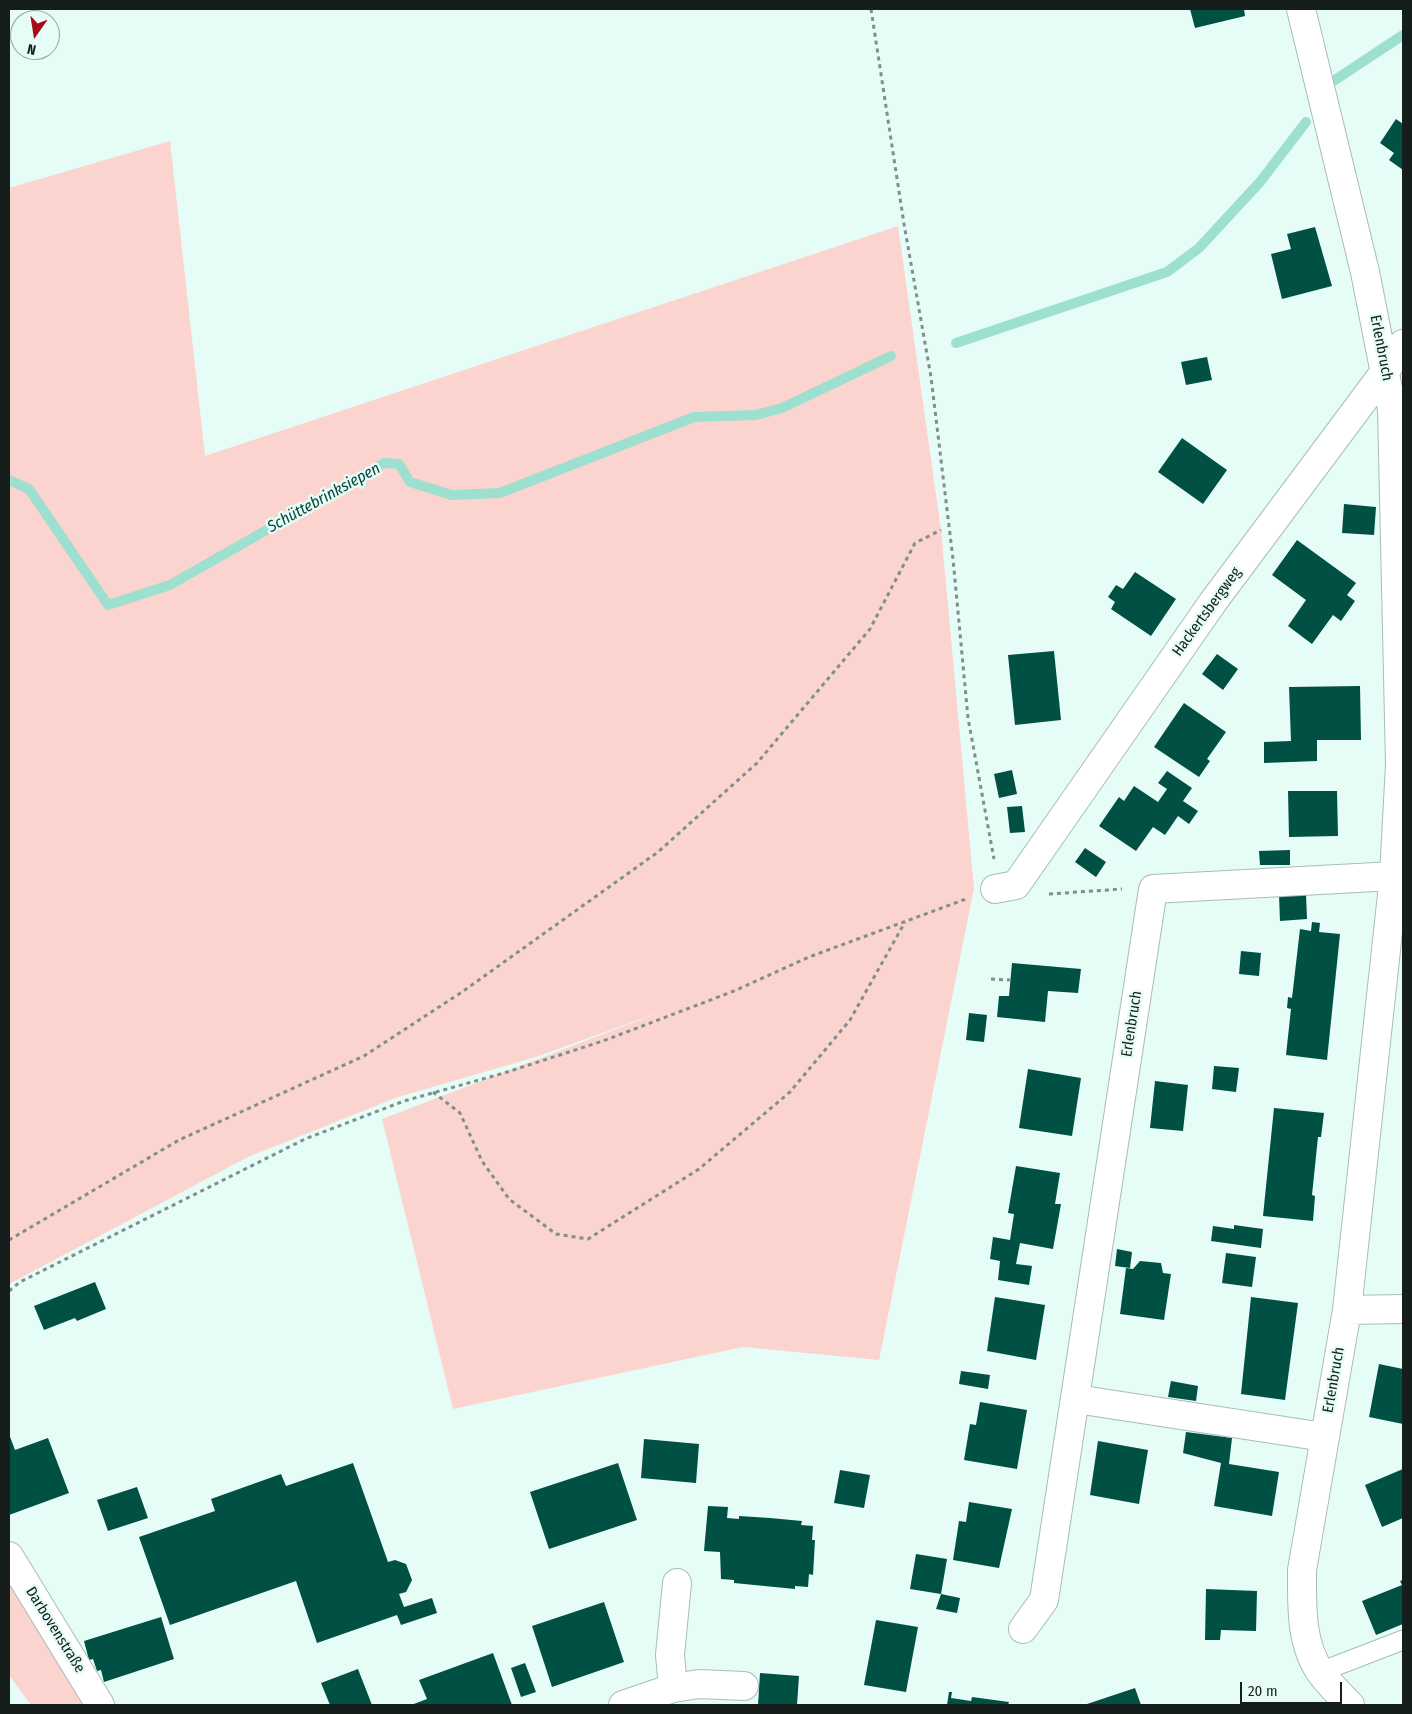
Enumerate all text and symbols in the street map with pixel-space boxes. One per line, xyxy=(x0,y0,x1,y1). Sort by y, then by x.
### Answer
north arrow xyxy=(10,10,60,60)
text: N xyxy=(26,40,38,58)
street label: Erlenbruch xyxy=(1366,314,1396,382)
water label: Schüttebrinksiepen xyxy=(264,459,384,537)
street label: Hackertsbergweg xyxy=(1169,564,1245,660)
street label: Erlenbruch xyxy=(1118,990,1146,1058)
street label: Erlenbruch xyxy=(1319,1346,1349,1414)
street label: Darbovenstraße xyxy=(21,1584,89,1676)
scale bar xyxy=(1242,1672,1344,1704)
text: 20 m xyxy=(1248,1682,1278,1700)

